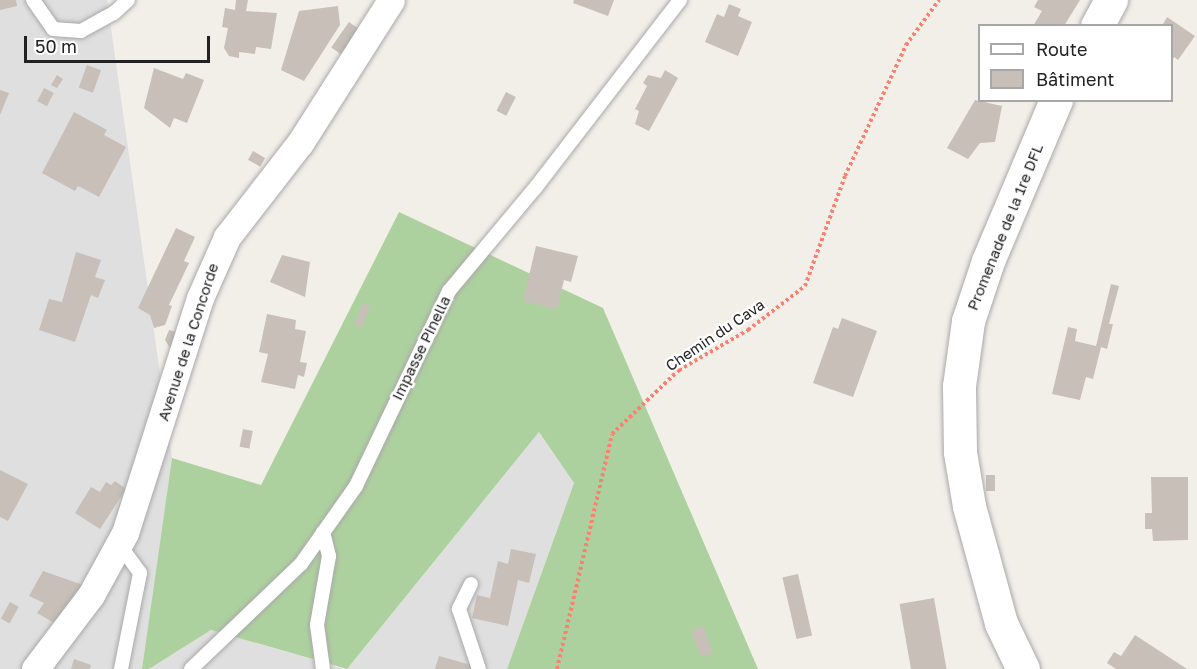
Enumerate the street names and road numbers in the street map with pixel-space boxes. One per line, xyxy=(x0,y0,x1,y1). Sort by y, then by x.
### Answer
street label: Promenade de la 1re DFL xyxy=(963,141,1047,313)
street label: Avenue de la Concorde xyxy=(154,261,222,423)
street label: Impasse Pinella xyxy=(388,293,454,403)
street label: Chemin du Cava xyxy=(662,295,768,375)

